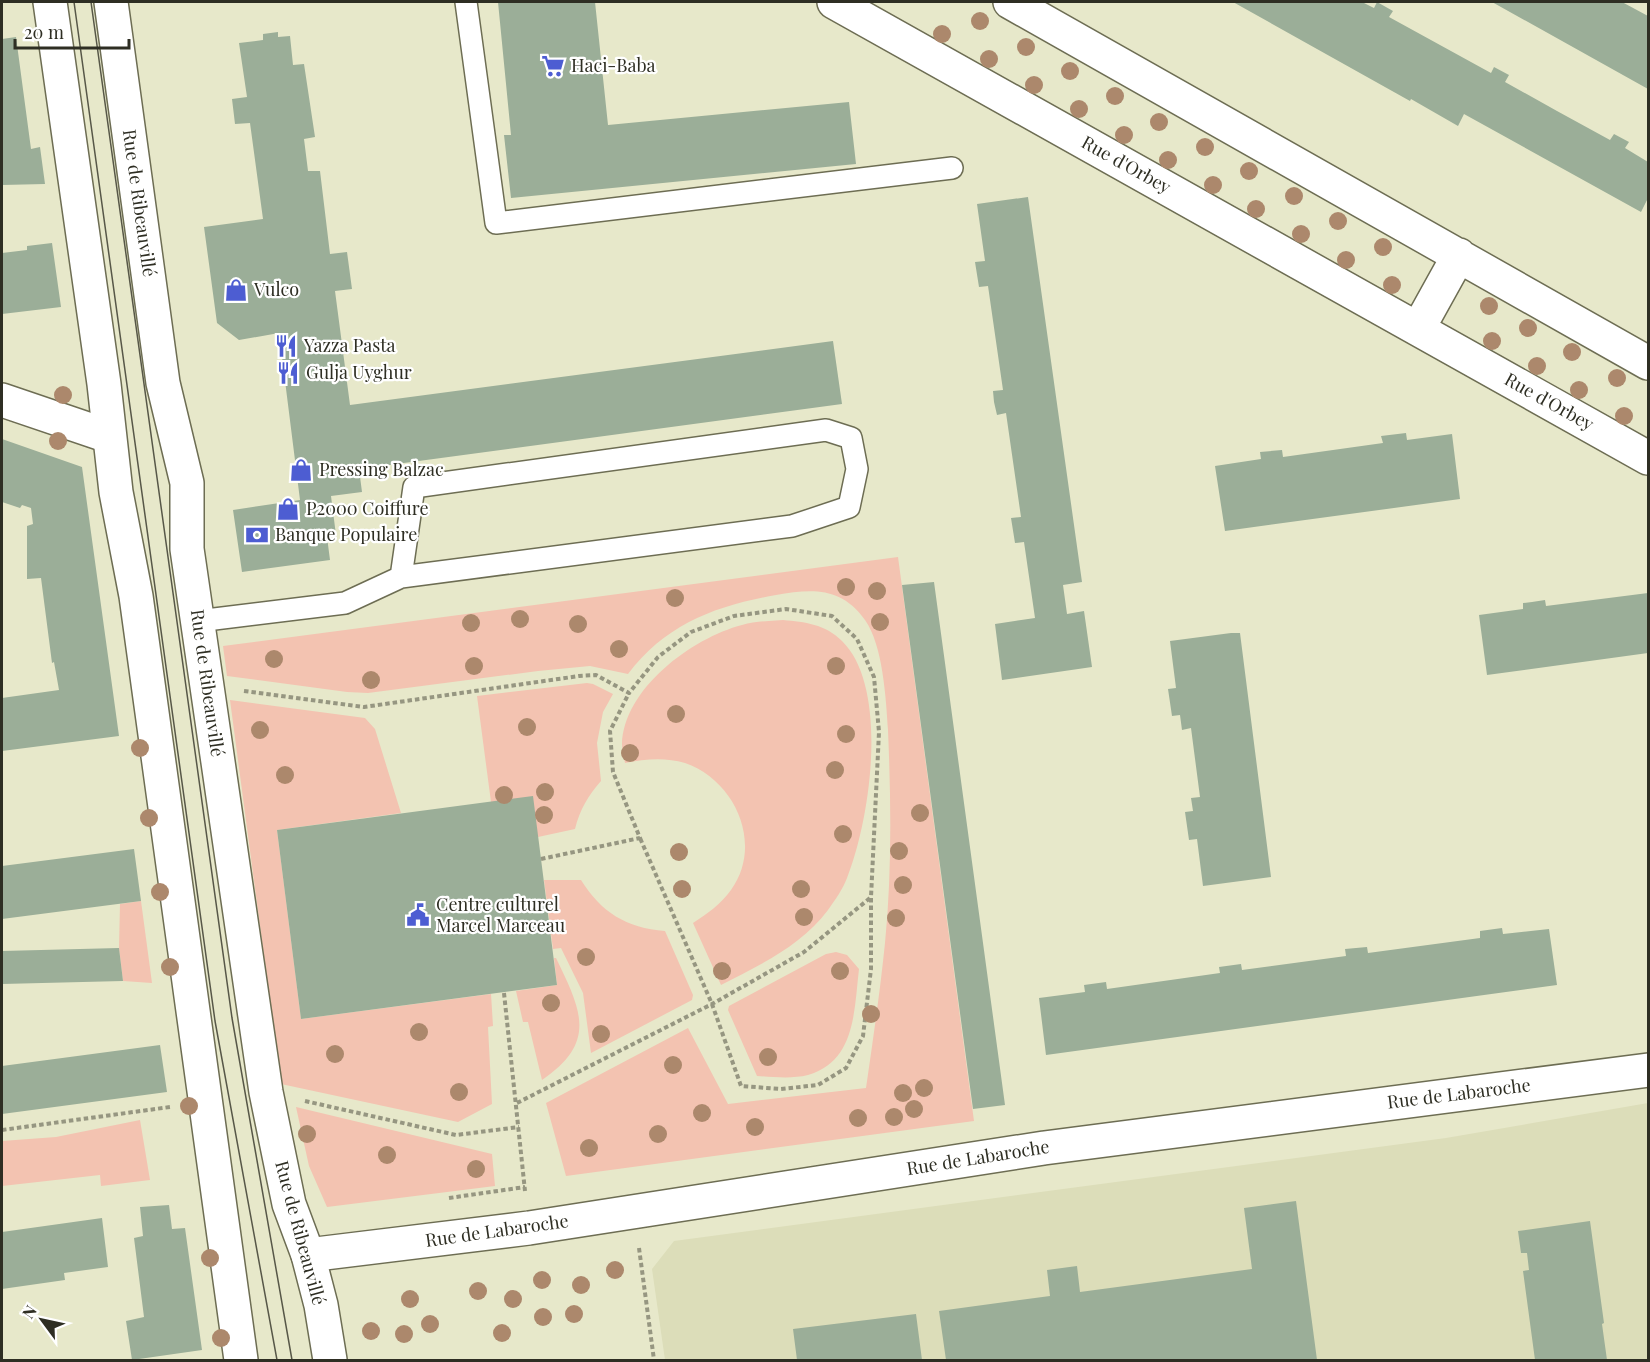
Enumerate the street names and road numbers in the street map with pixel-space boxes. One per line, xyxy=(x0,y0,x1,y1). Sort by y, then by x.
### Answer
street label: Rue de Ribeauvillé xyxy=(118,128,162,278)
street label: Rue d'Orbey xyxy=(1078,130,1175,199)
street label: Rue d'Orbey xyxy=(1501,367,1598,436)
street label: Rue de Ribeauvillé xyxy=(186,608,230,758)
street label: Rue de Labaroche xyxy=(1386,1072,1532,1114)
street label: Rue de Labaroche xyxy=(905,1134,1051,1180)
street label: Rue de Ribeauvillé xyxy=(270,1158,332,1308)
street label: Rue de Labaroche xyxy=(424,1208,570,1252)

